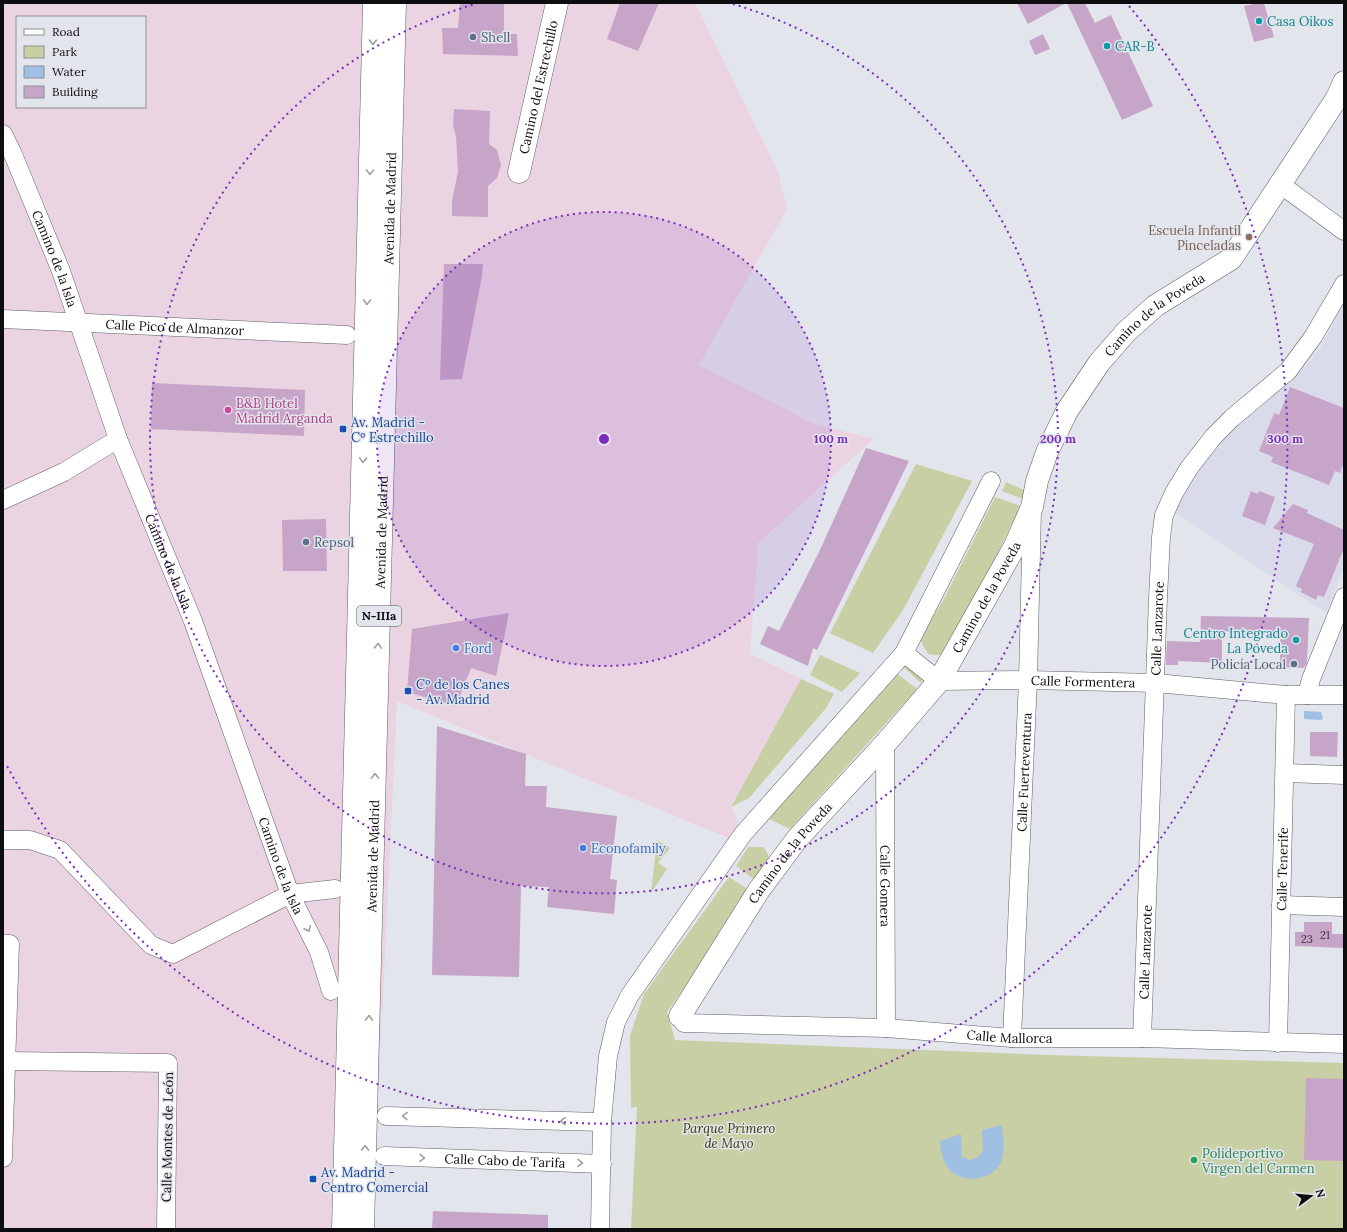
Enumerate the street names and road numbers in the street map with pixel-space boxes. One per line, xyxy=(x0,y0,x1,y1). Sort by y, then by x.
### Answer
street label: Camino del Estrechillo xyxy=(515,18,562,156)
street label: Avenida de Madrid xyxy=(380,152,400,266)
street label: Camino de la Isla xyxy=(28,208,81,310)
street label: Camino de la Poveda xyxy=(1101,269,1208,360)
street label: Calle Pico de Almanzor xyxy=(105,316,245,339)
street label: Avenida de Madrid xyxy=(372,475,392,590)
street label: Camino de la Isla xyxy=(141,511,196,613)
street label: Camino de la Poveda xyxy=(949,539,1025,656)
street label: Calle Lanzarote xyxy=(1147,581,1168,676)
road number: N-IIIa xyxy=(357,606,401,626)
street label: Calle Formentera xyxy=(1031,672,1136,692)
street label: Calle Fuerteventura xyxy=(1013,712,1036,832)
street label: Avenida de Madrid xyxy=(363,799,383,914)
street label: Camino de la Poveda xyxy=(745,799,836,907)
street label: Camino de la Isla xyxy=(254,815,307,917)
street label: Calle Tenerife xyxy=(1273,827,1292,911)
street label: Calle Gomera xyxy=(876,845,894,927)
street label: Calle Lanzarote xyxy=(1135,905,1156,1000)
street label: Calle Mallorca xyxy=(966,1026,1053,1047)
street label: Calle Montes de León xyxy=(158,1072,177,1202)
street label: Calle Cabo de Tarifa xyxy=(444,1150,566,1172)

